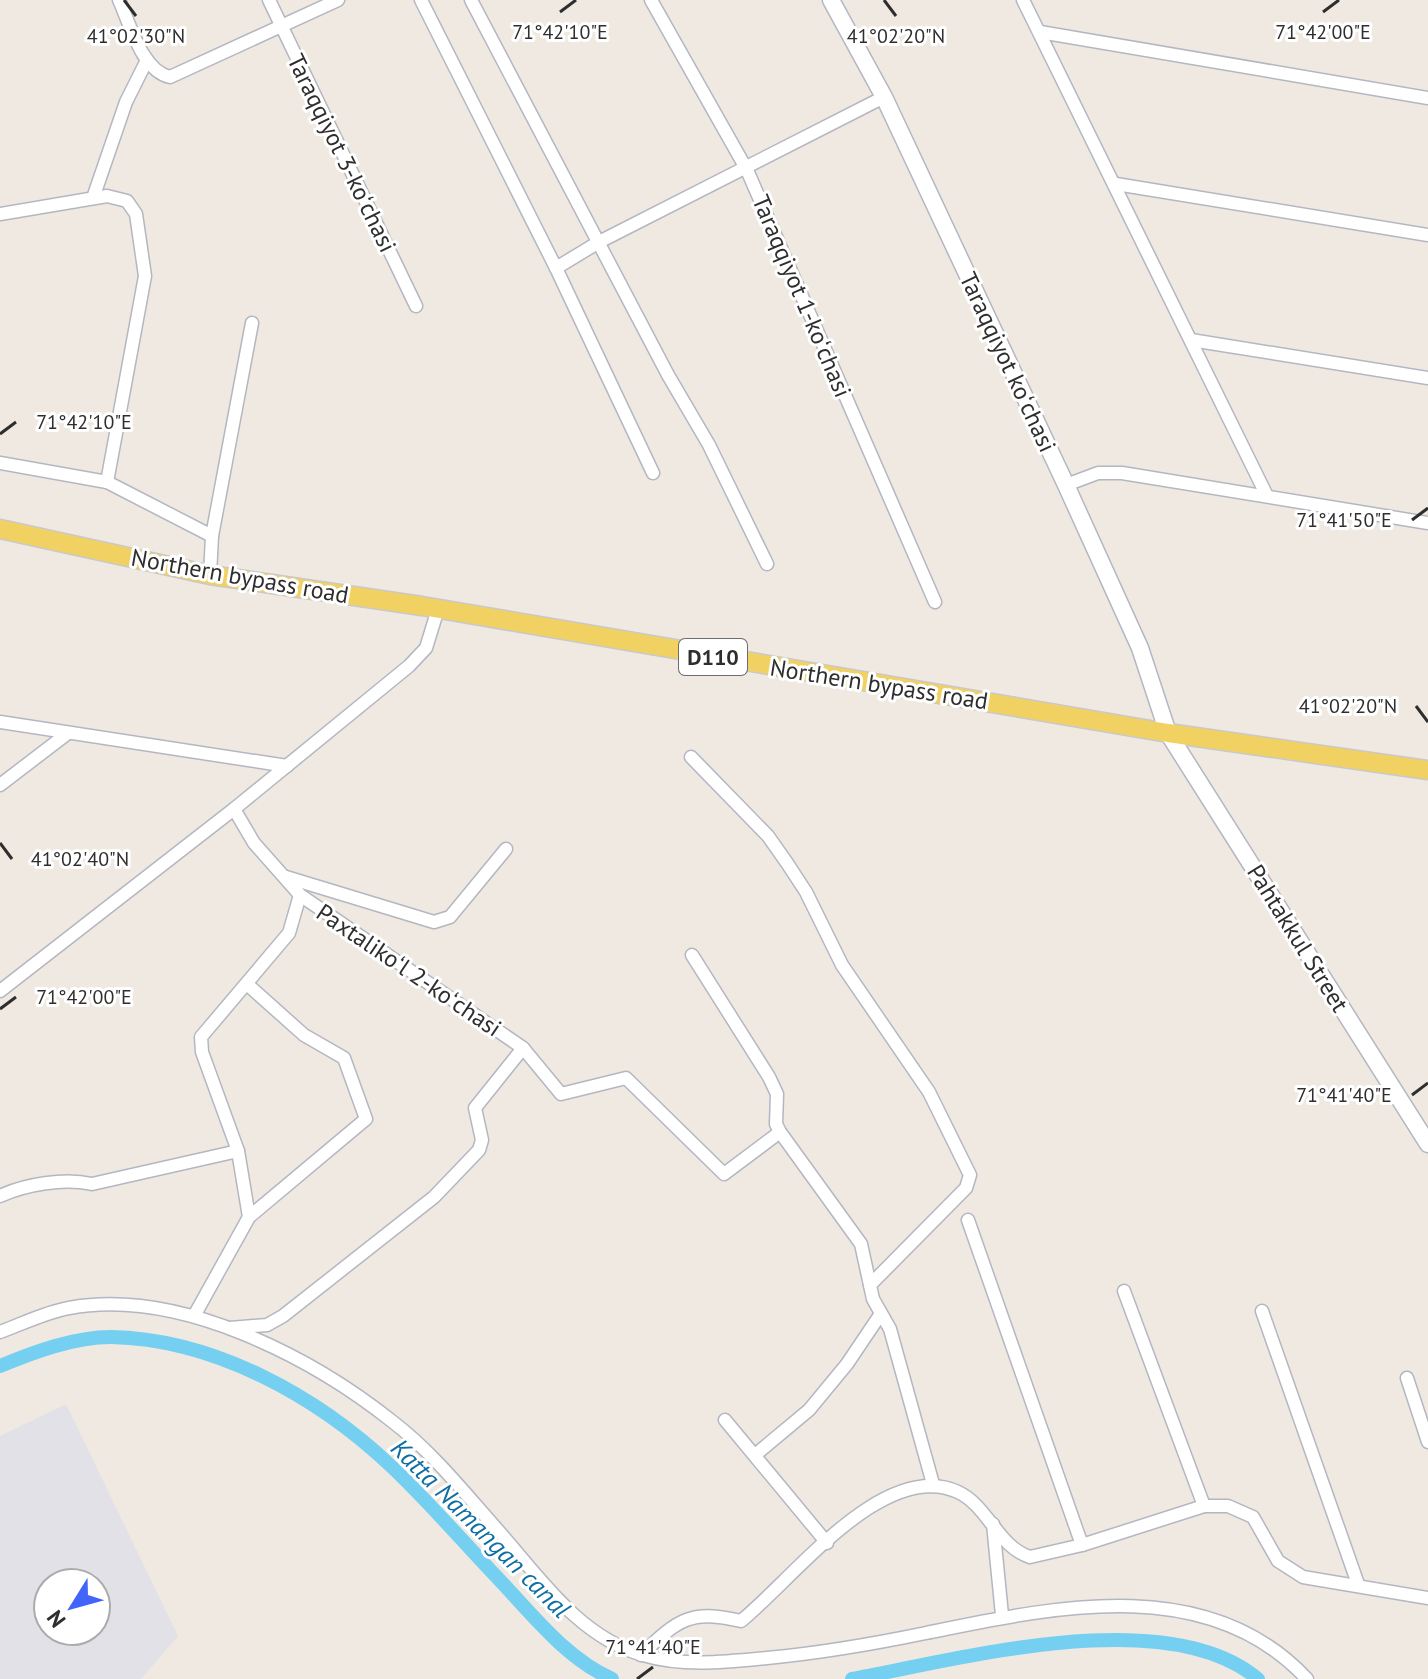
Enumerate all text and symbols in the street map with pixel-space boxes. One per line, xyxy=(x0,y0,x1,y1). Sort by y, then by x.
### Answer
text: 71°42'10"E xyxy=(512,19,608,45)
text: 71°42'00"E xyxy=(1275,19,1371,45)
text: 41°02'30"N xyxy=(87,23,185,49)
text: 41°02'20"N xyxy=(847,23,945,49)
street label: Taraqqiyot 3-koʻchasi xyxy=(281,49,403,257)
street label: Taraqqiyot 1-koʻchasi xyxy=(745,190,859,402)
street label: Taraqqiyot koʻchasi xyxy=(953,267,1063,457)
text: 71°42'10"E xyxy=(36,409,132,435)
text: 71°41'50"E xyxy=(1296,507,1392,533)
street label: Northern bypass road xyxy=(129,542,351,610)
road number: D110 xyxy=(679,639,747,675)
street label: Northern bypass road xyxy=(768,651,990,717)
text: 41°02'20"N xyxy=(1299,693,1397,719)
text: 41°02'40"N xyxy=(31,846,129,872)
street label: Pahtakkul Street xyxy=(1240,858,1356,1018)
street label: Paxtalikoʻl 2-koʻchasi xyxy=(311,897,507,1043)
text: 71°42'00"E xyxy=(36,984,132,1010)
text: 71°41'40"E xyxy=(1296,1082,1392,1108)
water label: Katta Namangan canal xyxy=(384,1431,578,1625)
north arrow xyxy=(32,1567,112,1647)
text: N xyxy=(40,1605,72,1633)
text: 71°41'40"E xyxy=(605,1634,701,1660)

